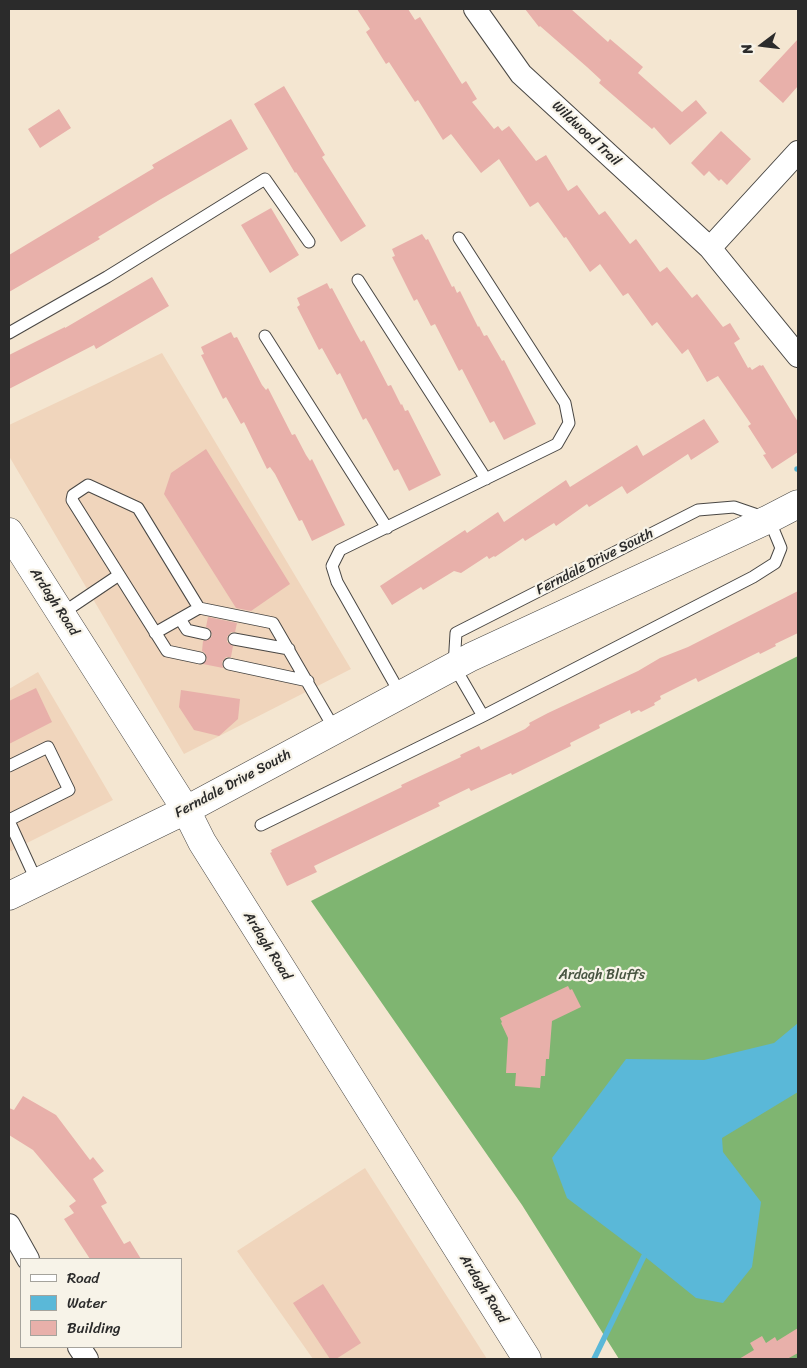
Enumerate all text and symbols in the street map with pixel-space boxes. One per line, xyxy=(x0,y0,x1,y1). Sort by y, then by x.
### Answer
north arrow xyxy=(737,20,787,70)
text: N xyxy=(734,41,760,57)
street label: Wildwood Trail xyxy=(548,98,624,170)
street label: Ferndale Drive South xyxy=(534,525,656,599)
street label: Ardagh Road xyxy=(26,565,82,639)
street label: Ferndale Drive South xyxy=(172,746,294,822)
street label: Ardagh Road xyxy=(239,909,295,983)
park label: Ardagh Bluffs xyxy=(559,967,645,983)
street label: Ardagh Road xyxy=(455,1252,511,1326)
legend xyxy=(20,1258,182,1348)
text: Road xyxy=(67,1265,99,1291)
text: Water xyxy=(67,1290,107,1316)
text: Building xyxy=(67,1315,121,1341)

